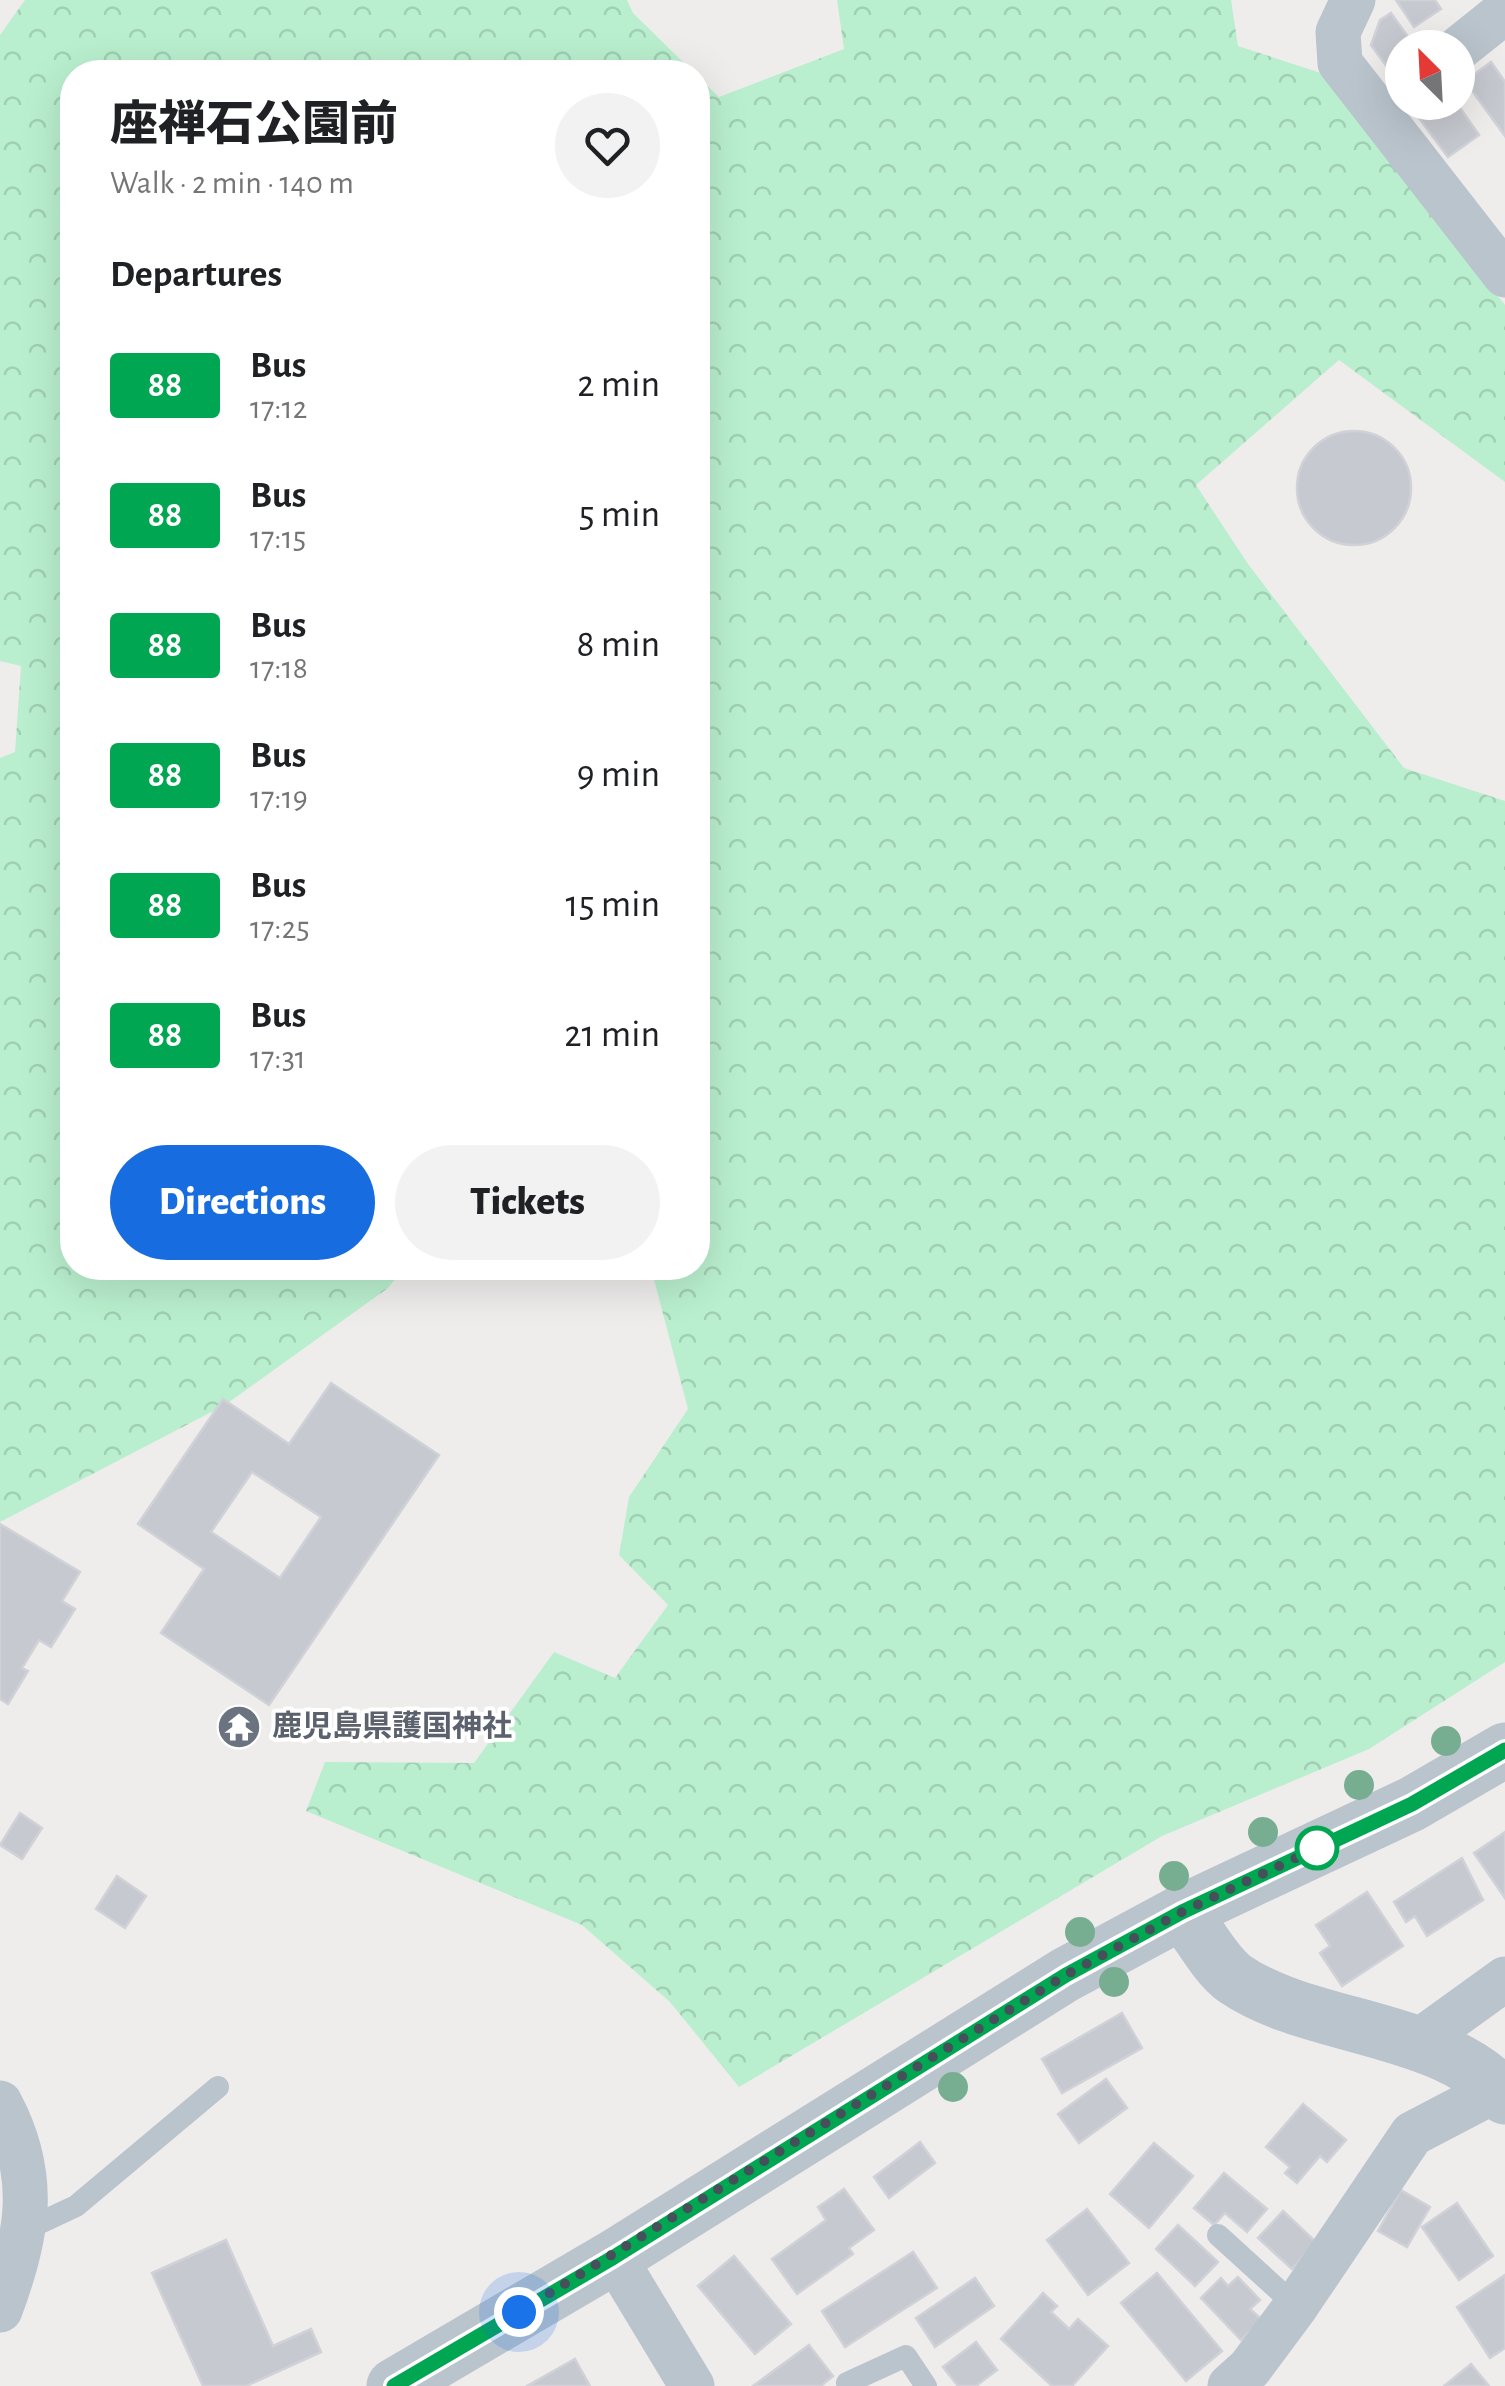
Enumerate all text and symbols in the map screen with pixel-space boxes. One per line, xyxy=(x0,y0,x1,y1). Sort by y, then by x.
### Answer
north arrow xyxy=(1385,30,1475,120)
map controls xyxy=(1385,30,1475,120)
button: heart xyxy=(555,93,660,198)
text: 座禅石公園前 xyxy=(110,102,398,150)
text: Walk · 2 min · 140 m xyxy=(110,167,354,199)
text: Departures xyxy=(110,256,282,294)
text: Bus xyxy=(250,347,306,385)
text: 2 min xyxy=(577,366,660,404)
text: 88 xyxy=(148,368,182,403)
text: 17:12 xyxy=(250,392,307,424)
text: Bus xyxy=(250,477,306,515)
text: 5 min xyxy=(579,496,660,534)
text: 88 xyxy=(148,498,182,533)
text: 17:15 xyxy=(250,522,306,554)
text: Bus xyxy=(250,607,306,645)
text: 8 min xyxy=(577,626,660,664)
text: 88 xyxy=(148,628,182,663)
text: 17:18 xyxy=(250,652,308,684)
text: Bus xyxy=(250,737,306,775)
text: 9 min xyxy=(577,756,660,794)
text: 88 xyxy=(148,758,182,793)
text: 17:19 xyxy=(250,782,308,814)
text: Bus xyxy=(250,867,306,905)
text: 15 min xyxy=(566,886,660,924)
text: 88 xyxy=(148,888,182,923)
text: 17:25 xyxy=(250,912,310,944)
text: Bus xyxy=(250,997,306,1035)
text: 21 min xyxy=(564,1016,660,1054)
text: 88 xyxy=(148,1018,182,1053)
text: 17:31 xyxy=(250,1042,306,1074)
button: Directions xyxy=(110,1145,375,1260)
button: Tickets xyxy=(395,1145,660,1260)
temple icon: 鹿児島県護国神社 xyxy=(216,1704,262,1750)
place label: 鹿児島県護国神社 xyxy=(272,1710,512,1742)
unlabelled marker xyxy=(1296,1827,1338,1869)
your location xyxy=(494,2287,544,2337)

